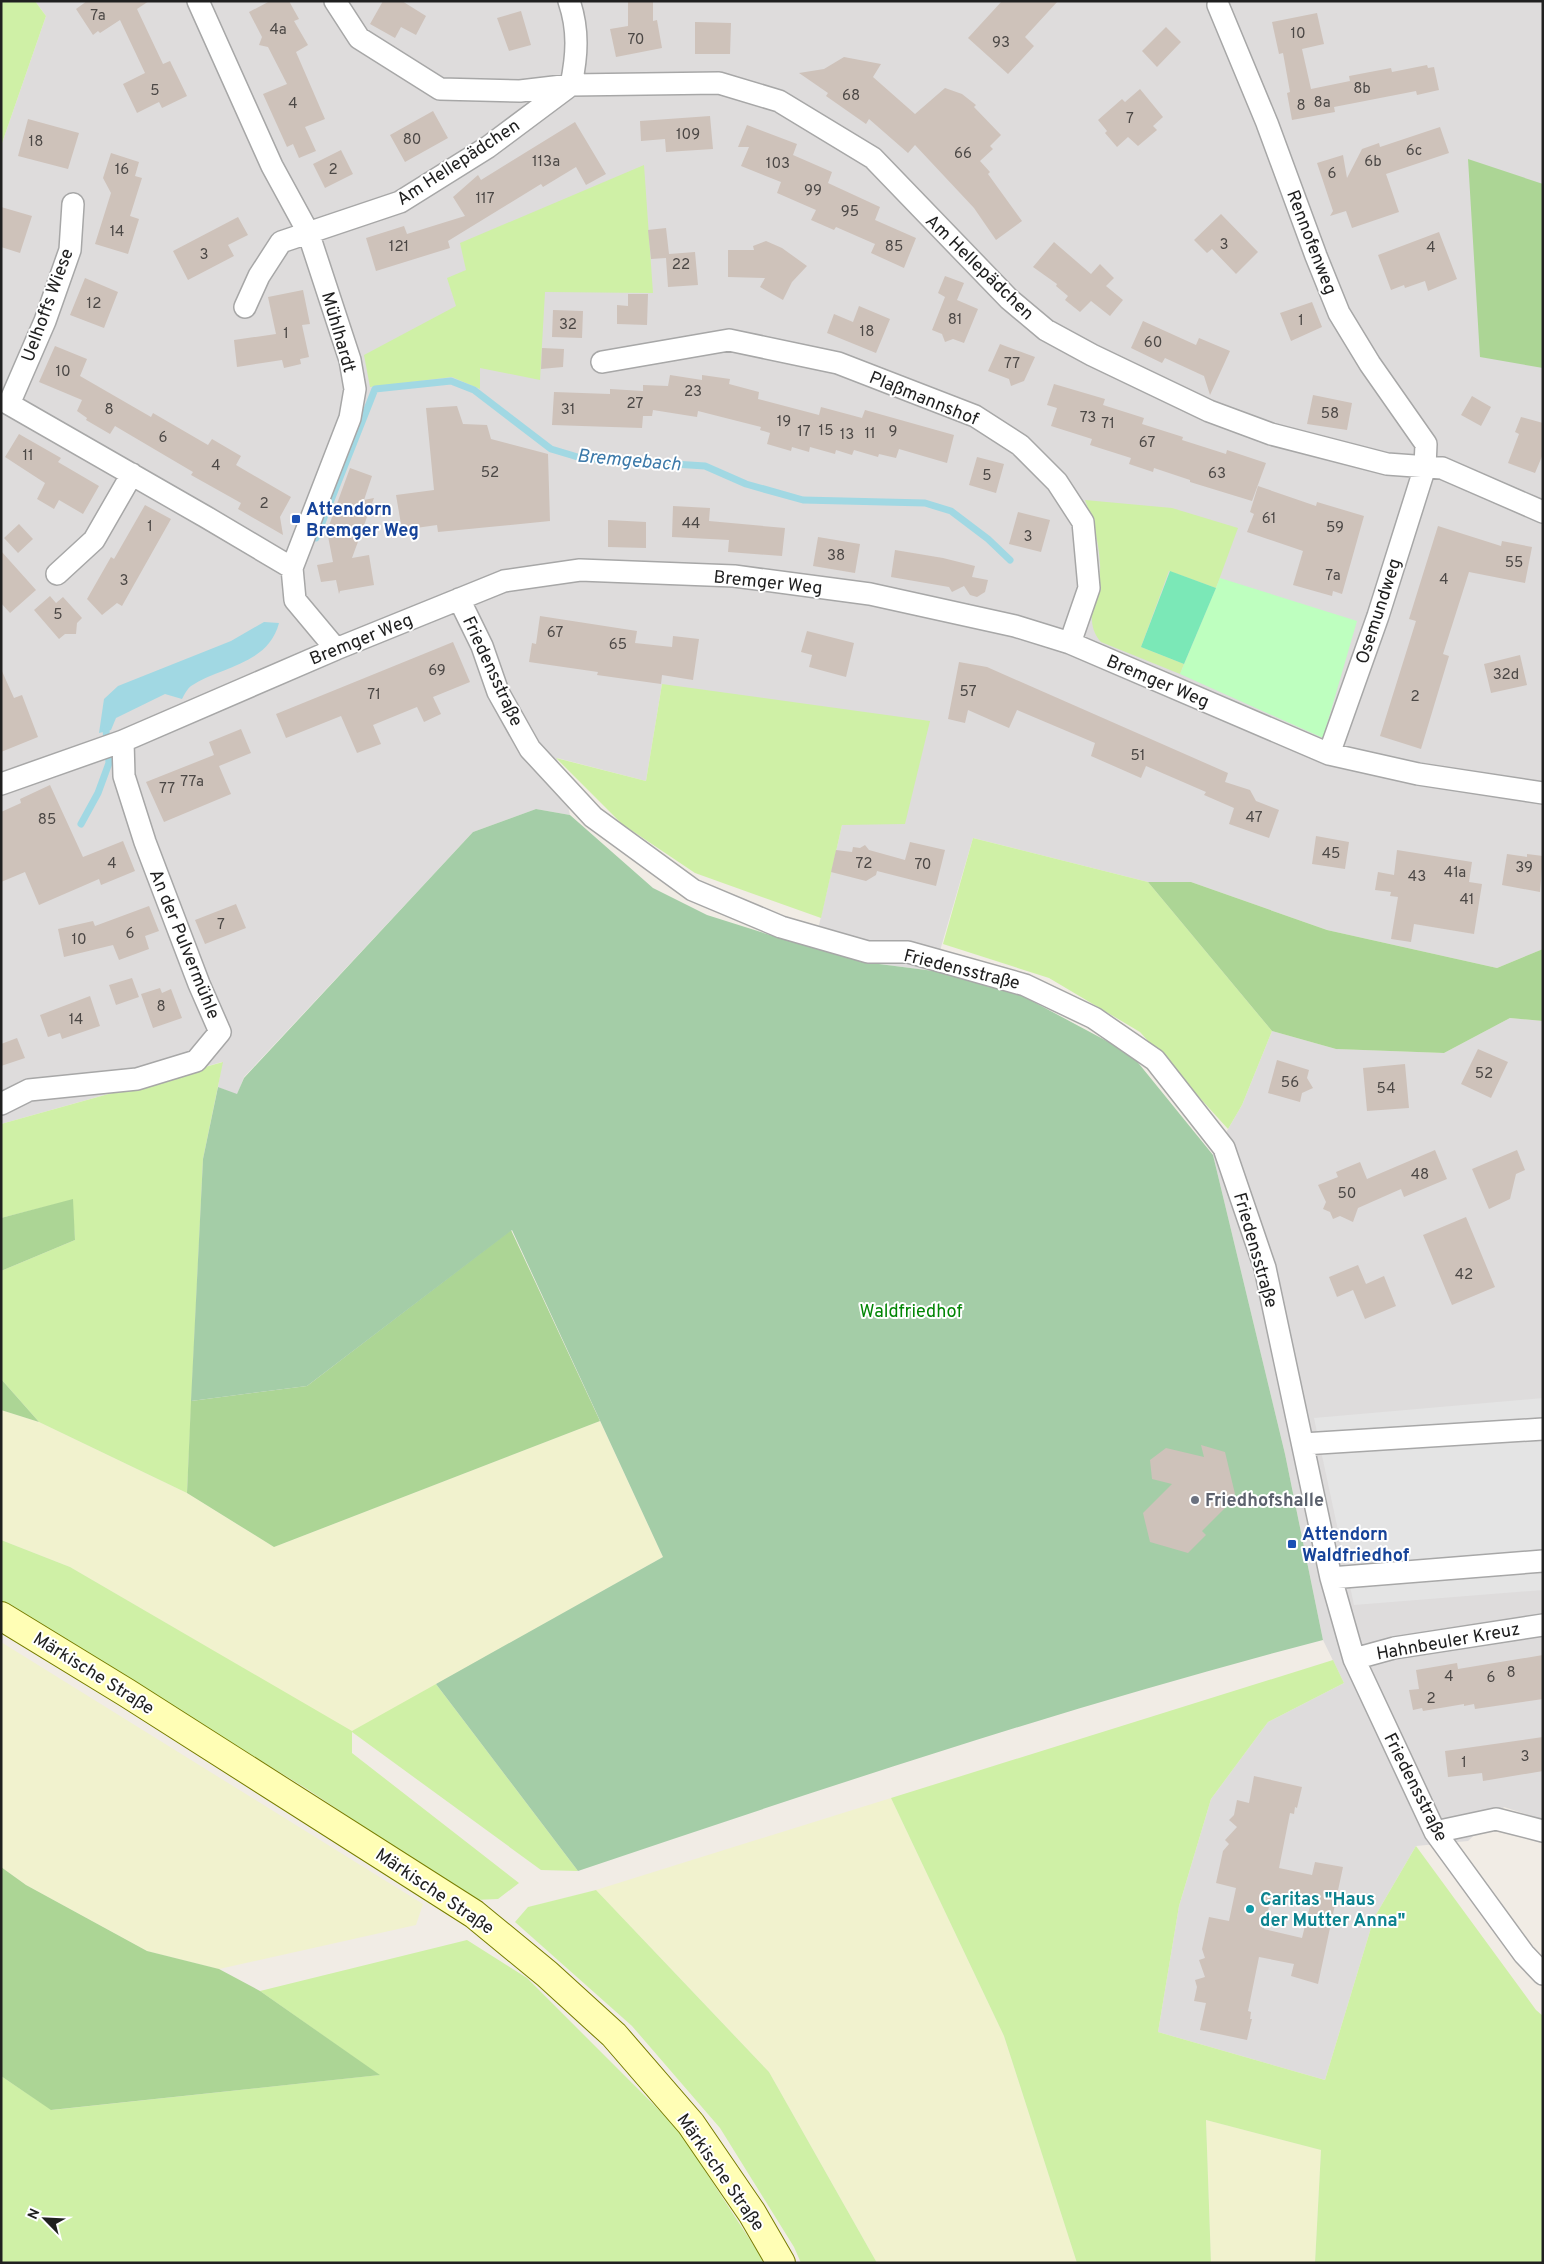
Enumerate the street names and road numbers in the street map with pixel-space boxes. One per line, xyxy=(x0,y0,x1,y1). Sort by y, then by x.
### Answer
street label: Am Hellepädchen xyxy=(393,115,525,212)
street label: Rennofenweg xyxy=(1280,187,1341,298)
street label: Am Hellepädchen xyxy=(920,210,1038,326)
street label: Uelhoffs Wiese xyxy=(17,246,80,365)
street label: Mühlhardt xyxy=(315,289,360,375)
street label: Plaßmannshof xyxy=(865,367,981,432)
street label: Osemundweg xyxy=(1352,556,1407,667)
street label: Bremger Weg xyxy=(712,566,823,601)
street label: Bremger Weg xyxy=(307,609,417,672)
street label: Friedensstraße xyxy=(456,613,527,730)
street label: Bremger Weg xyxy=(1103,650,1212,714)
street label: An der Pulvermühle xyxy=(143,866,224,1023)
street label: Friedensstraße xyxy=(901,945,1022,996)
street label: Friedensstraße xyxy=(1227,1190,1282,1311)
street label: Hahnbeuler Kreuz xyxy=(1375,1619,1522,1666)
street label: Märkische Straße xyxy=(28,1628,158,1721)
street label: Friedensstraße xyxy=(1377,1729,1452,1846)
street label: Märkische Straße xyxy=(370,1844,498,1940)
street label: Märkische Straße xyxy=(671,2110,769,2236)

